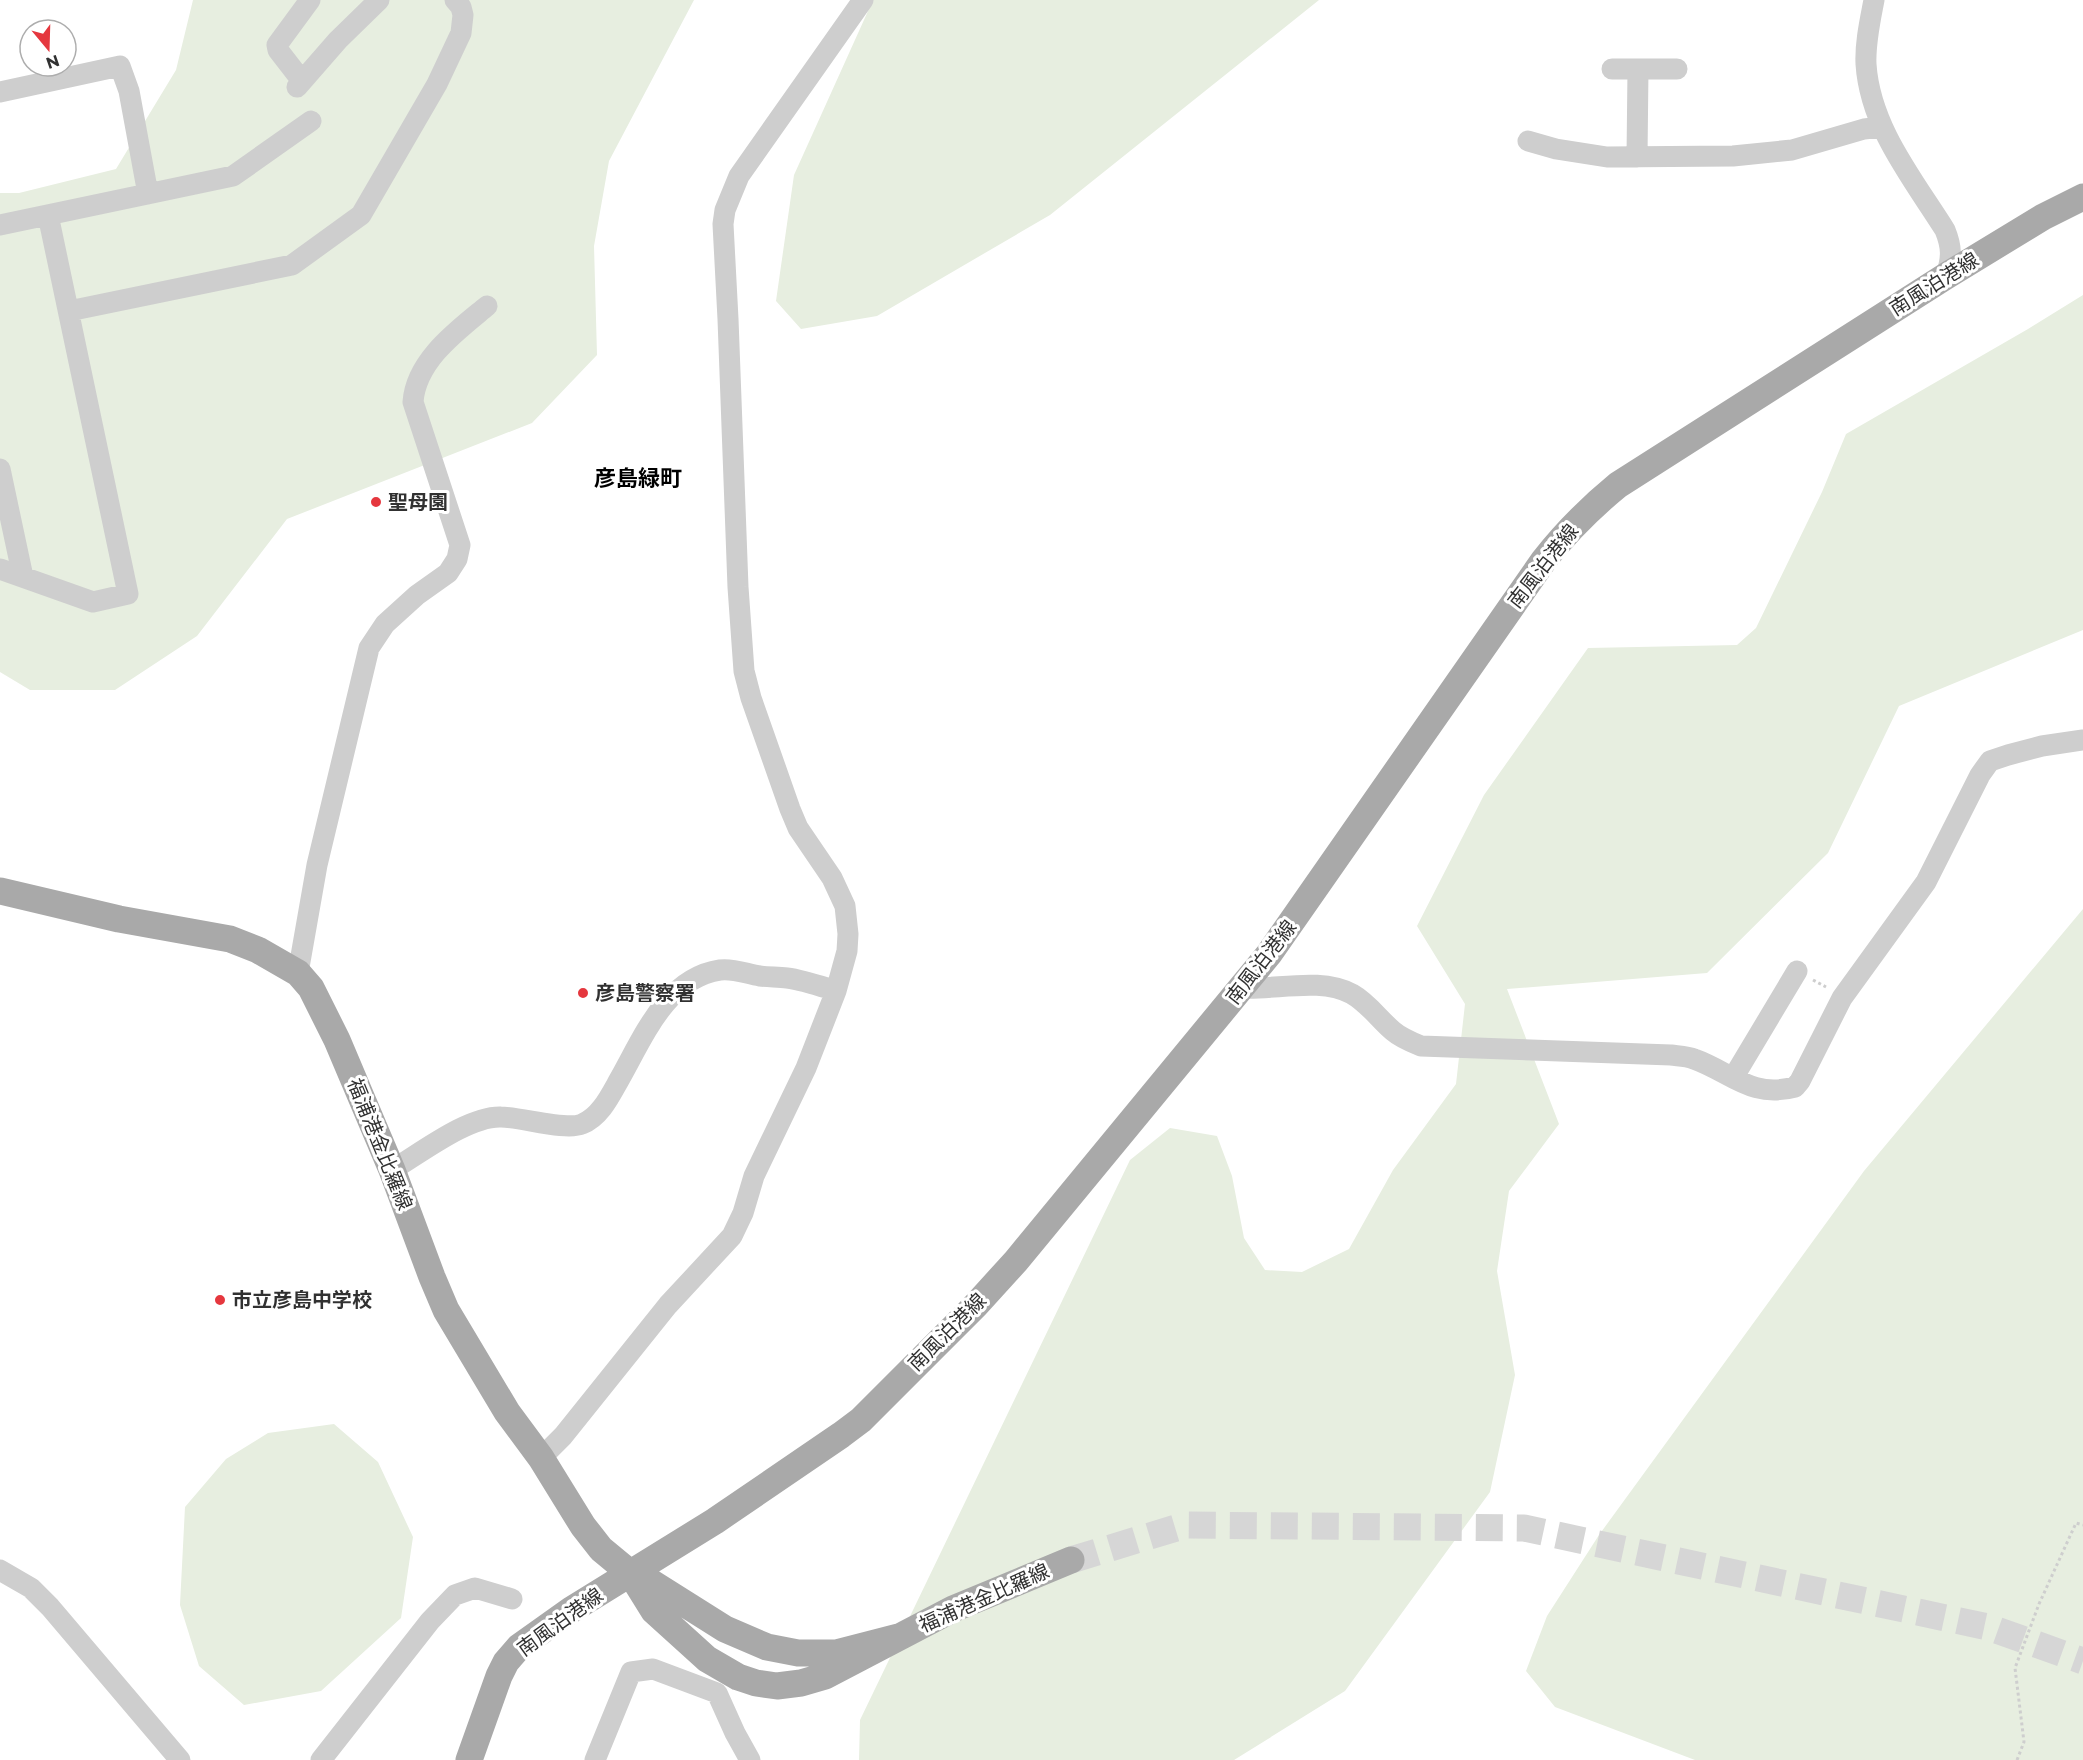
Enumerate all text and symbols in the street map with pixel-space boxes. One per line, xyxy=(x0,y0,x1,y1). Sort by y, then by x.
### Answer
north arrow xyxy=(18,18,78,78)
text: N xyxy=(44,51,62,73)
street label: 南風泊港線 xyxy=(1885,247,1983,321)
district label: 彦島緑町 xyxy=(594,465,682,492)
place label: 聖母園 xyxy=(388,490,448,514)
marker: 聖母園 xyxy=(369,495,383,509)
street label: 南風泊港線 xyxy=(1503,519,1583,613)
street label: 南風泊港線 xyxy=(1221,915,1301,1009)
place label: 彦島警察署 xyxy=(595,981,695,1005)
marker: 彦島警察署 xyxy=(576,986,590,1000)
street label: 福浦港金比羅線 xyxy=(343,1075,417,1213)
place label: 市立彦島中学校 xyxy=(232,1288,372,1312)
street label: 南風泊港線 xyxy=(903,1288,991,1376)
marker: 市立彦島中学校 xyxy=(213,1293,227,1307)
street label: 福浦港金比羅線 xyxy=(915,1559,1053,1637)
street label: 南風泊港線 xyxy=(512,1583,608,1661)

